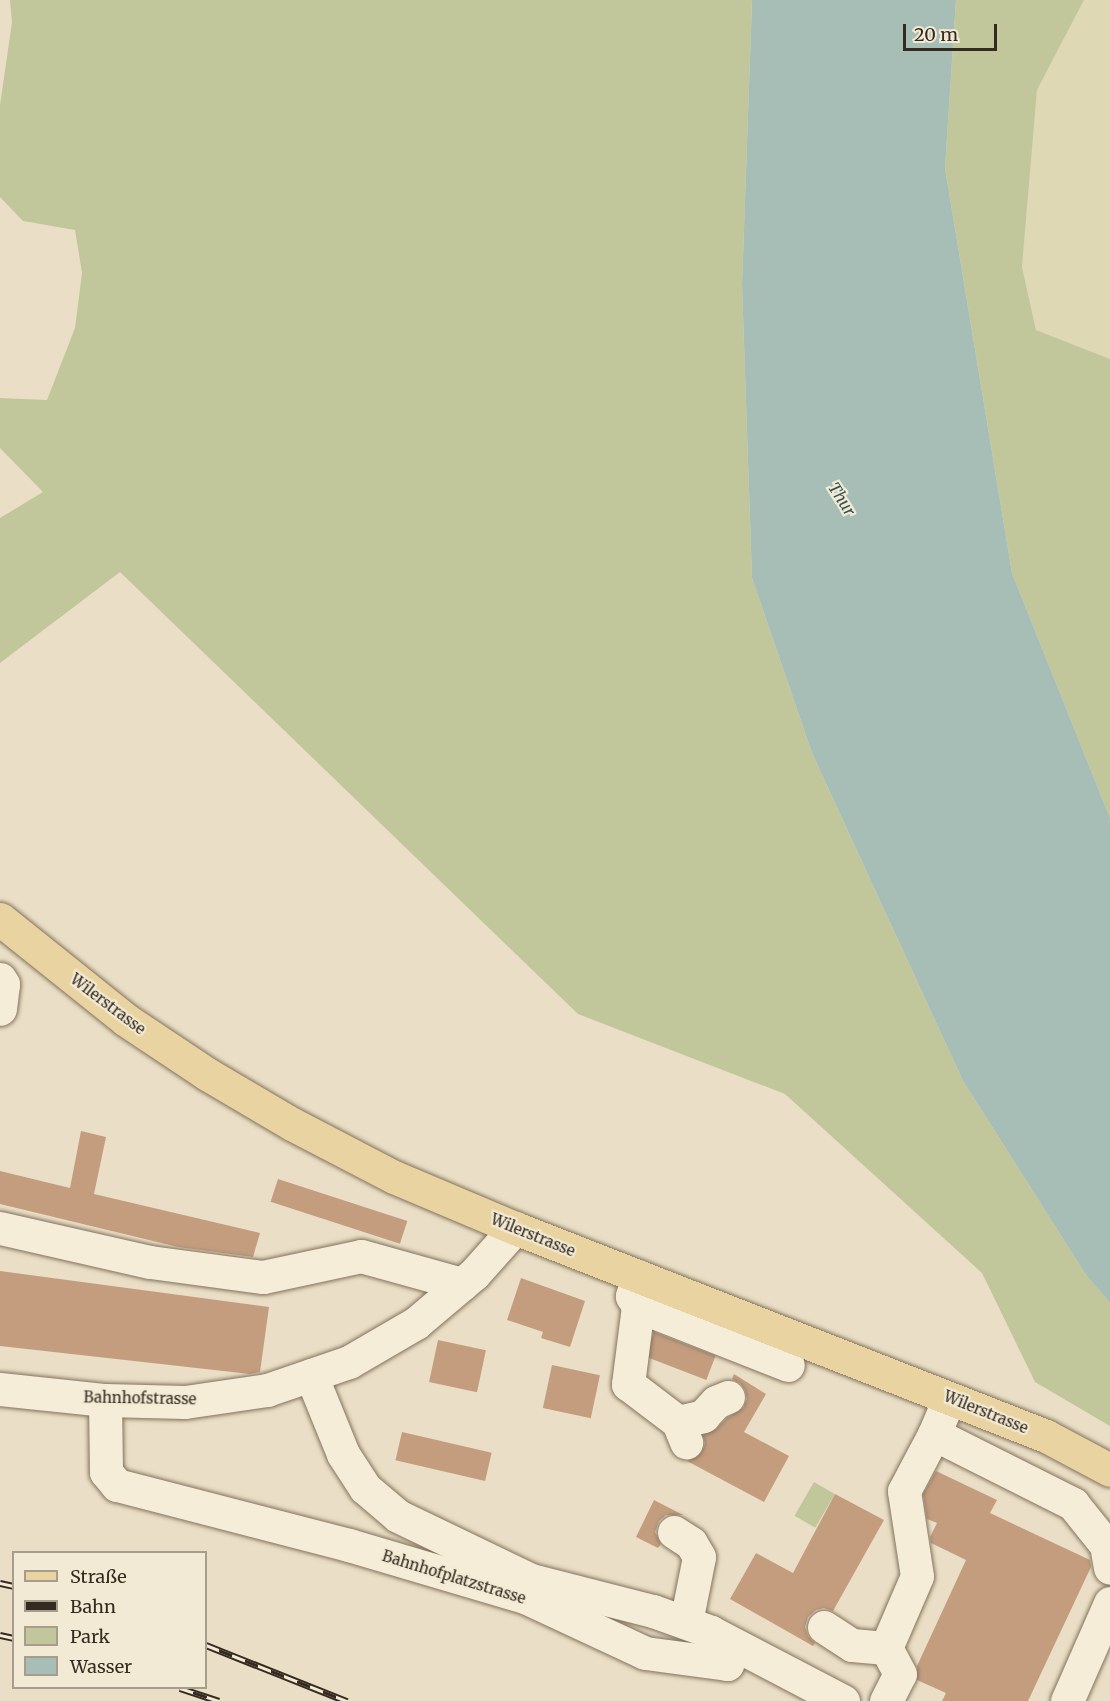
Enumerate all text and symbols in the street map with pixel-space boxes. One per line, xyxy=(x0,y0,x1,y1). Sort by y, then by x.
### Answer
scale bar xyxy=(906,12,1000,50)
text: 20 m xyxy=(914,23,958,46)
water label: Thur xyxy=(824,479,860,519)
street label: Wilerstrasse xyxy=(67,970,149,1038)
street label: Wilerstrasse xyxy=(488,1210,578,1260)
street label: Wilerstrasse xyxy=(941,1387,1031,1437)
street label: Bahnhofstrasse xyxy=(83,1388,197,1408)
street label: Bahnhofplatzstrasse xyxy=(380,1547,528,1607)
legend xyxy=(12,1551,207,1689)
text: Straße xyxy=(70,1565,127,1588)
text: Bahn xyxy=(70,1595,116,1618)
text: Park xyxy=(70,1625,110,1648)
text: Wasser xyxy=(70,1655,132,1678)

